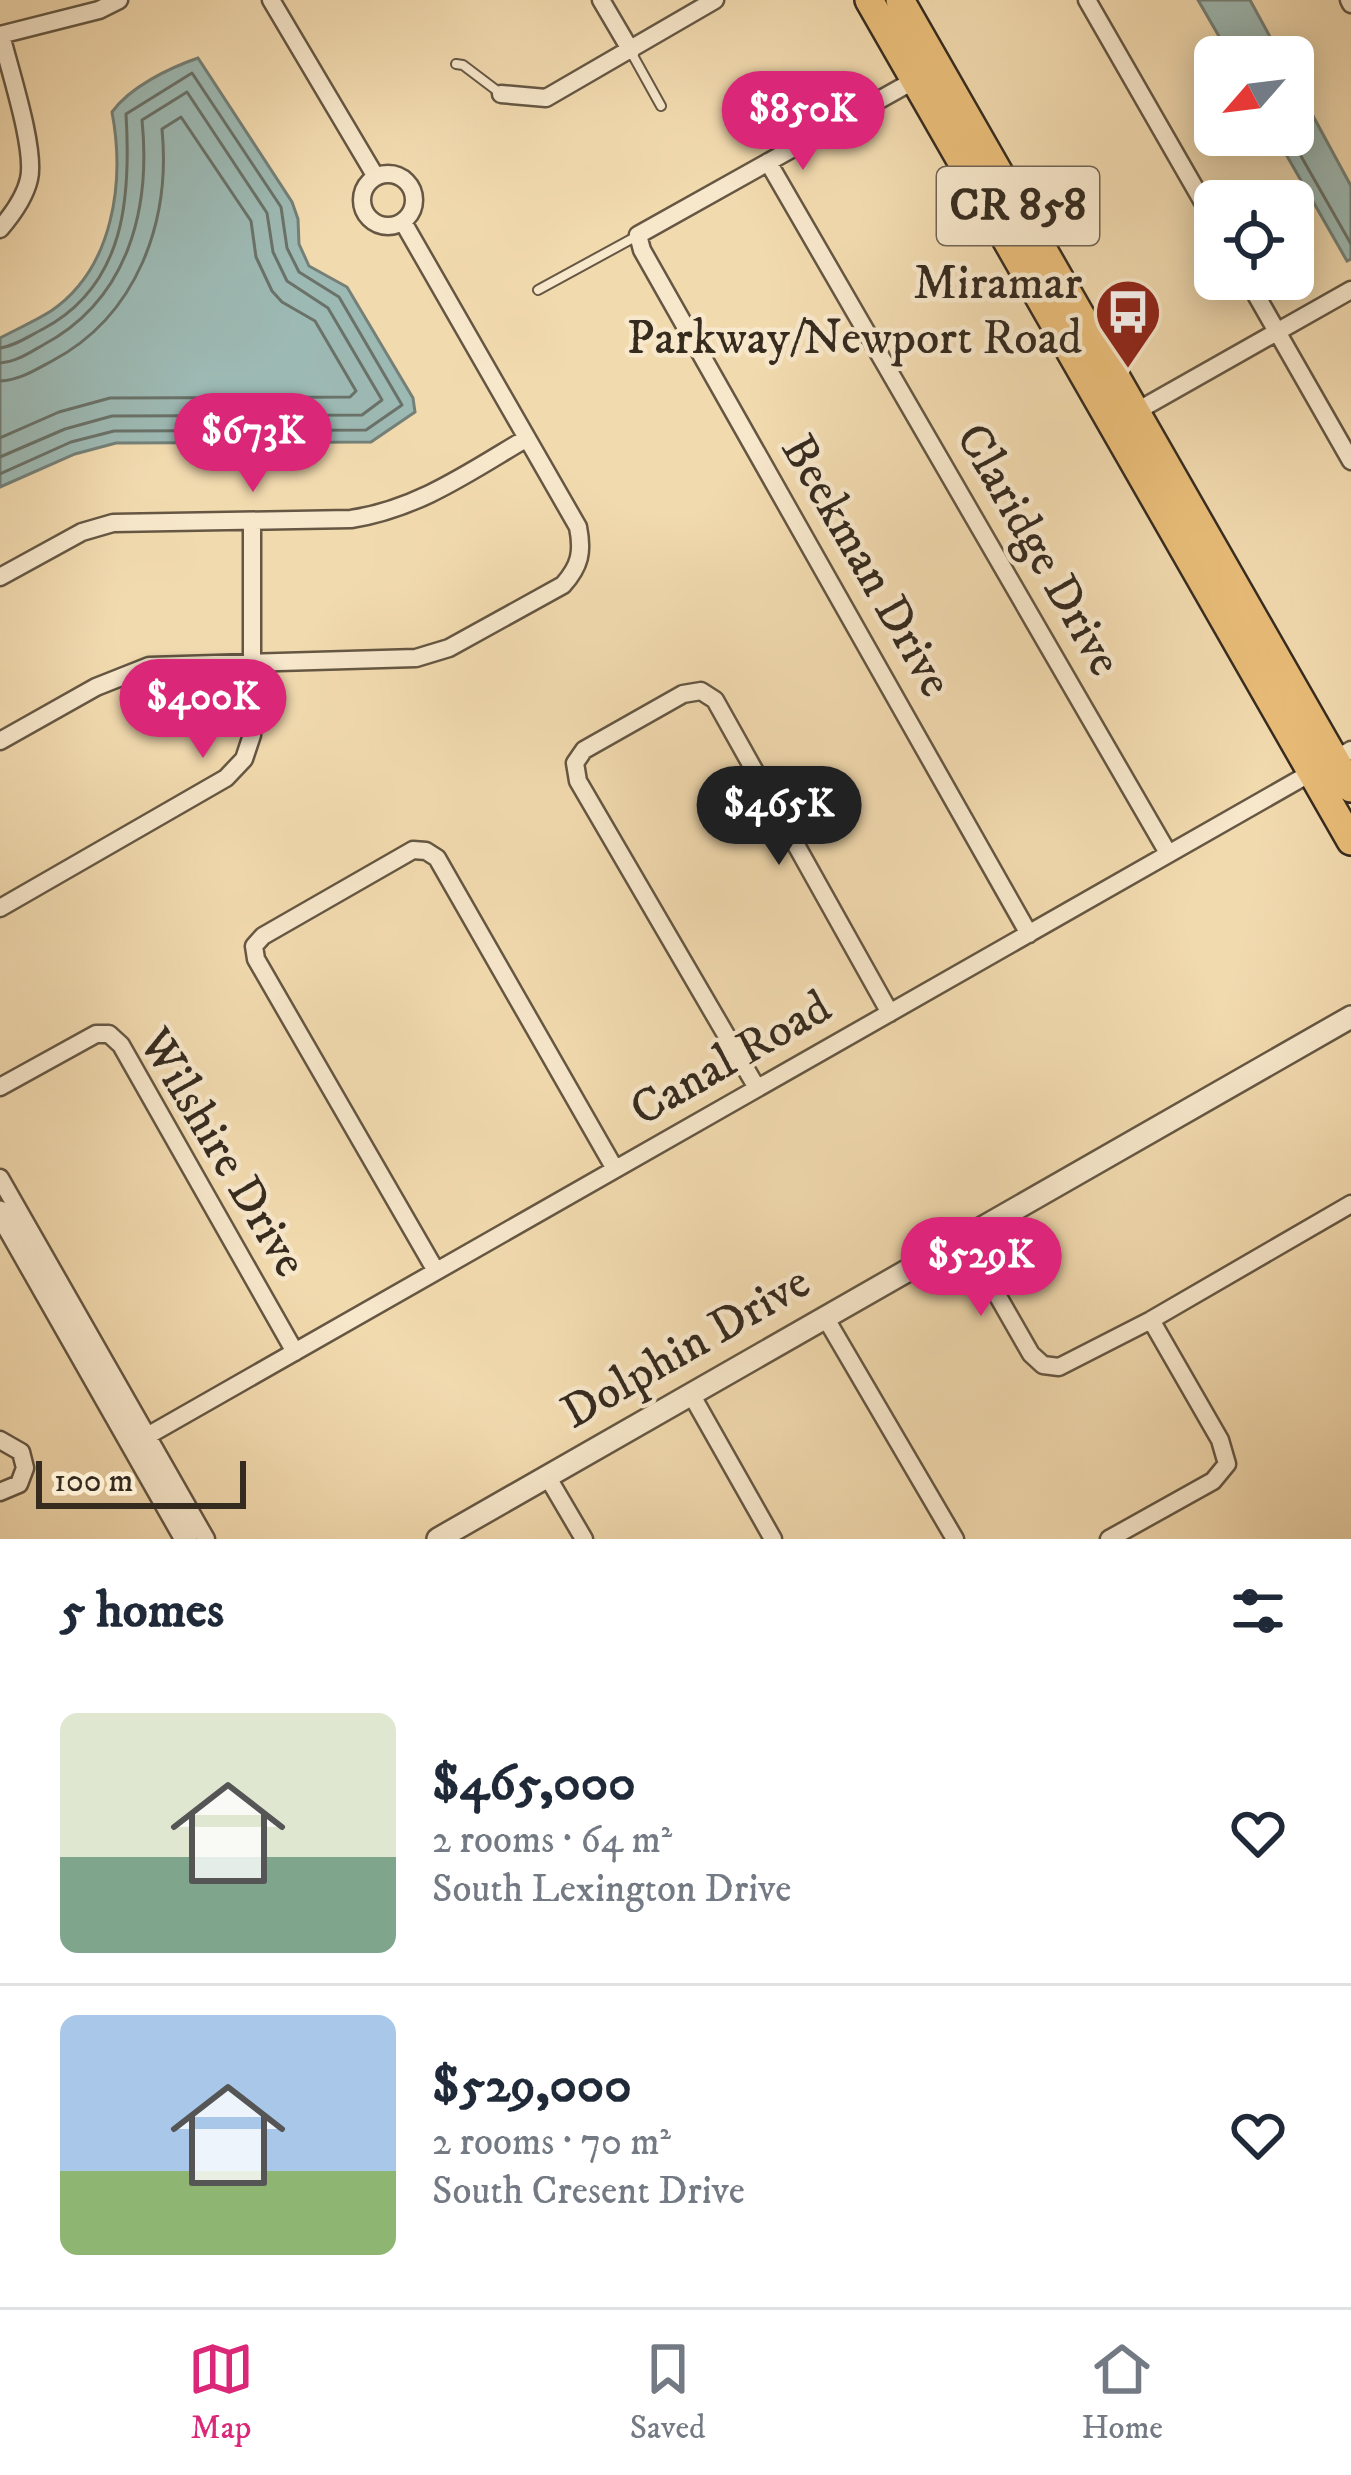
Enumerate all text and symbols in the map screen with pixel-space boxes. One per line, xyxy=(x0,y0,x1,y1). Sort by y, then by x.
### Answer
north arrow xyxy=(1194,36,1314,156)
map controls xyxy=(1194,36,1314,300)
pin: $850K xyxy=(719,71,887,173)
text: $850K xyxy=(749,85,857,134)
road number: CR 858 xyxy=(937,167,1099,245)
button: locate xyxy=(1194,180,1314,300)
place label: Miramar Parkway/Newport Road xyxy=(627,254,1082,369)
bus stop icon: Miramar Parkway/Newport Road xyxy=(1093,277,1163,371)
pin: $673K xyxy=(169,393,337,495)
text: $673K xyxy=(201,407,305,456)
street label: Claridge Drive xyxy=(942,413,1134,687)
street label: Beekman Drive xyxy=(767,424,965,708)
pin: $400K xyxy=(119,659,287,761)
text: $400K xyxy=(146,673,260,722)
pin: $465K xyxy=(695,766,863,868)
text: $465K xyxy=(724,780,834,829)
street label: Canal Road xyxy=(620,978,842,1140)
street label: Wilshire Drive xyxy=(124,1017,320,1288)
pin: $529K xyxy=(897,1217,1065,1319)
text: $529K xyxy=(928,1231,1034,1280)
street label: Dolphin Drive xyxy=(551,1253,821,1443)
scale bar xyxy=(36,1455,246,1508)
text: 100 m xyxy=(54,1461,133,1502)
icon: filters xyxy=(1225,1578,1291,1644)
text: 5 homes xyxy=(60,1579,224,1643)
text: $465,000 xyxy=(432,1752,636,1816)
icon: home xyxy=(156,1761,300,1905)
icon: heart xyxy=(1225,1800,1291,1866)
text: 2 rooms · 64 m² xyxy=(432,1816,672,1865)
text: South Lexington Drive xyxy=(432,1865,791,1914)
text: $529,000 xyxy=(432,2054,632,2118)
icon: home xyxy=(156,2063,300,2207)
icon: heart xyxy=(1225,2102,1291,2168)
text: 2 rooms · 70 m² xyxy=(432,2118,671,2167)
text: South Cresent Drive xyxy=(432,2167,745,2216)
tab: Map xyxy=(188,2336,254,2449)
tab: Saved xyxy=(630,2336,706,2449)
tab: Home xyxy=(1081,2336,1163,2449)

